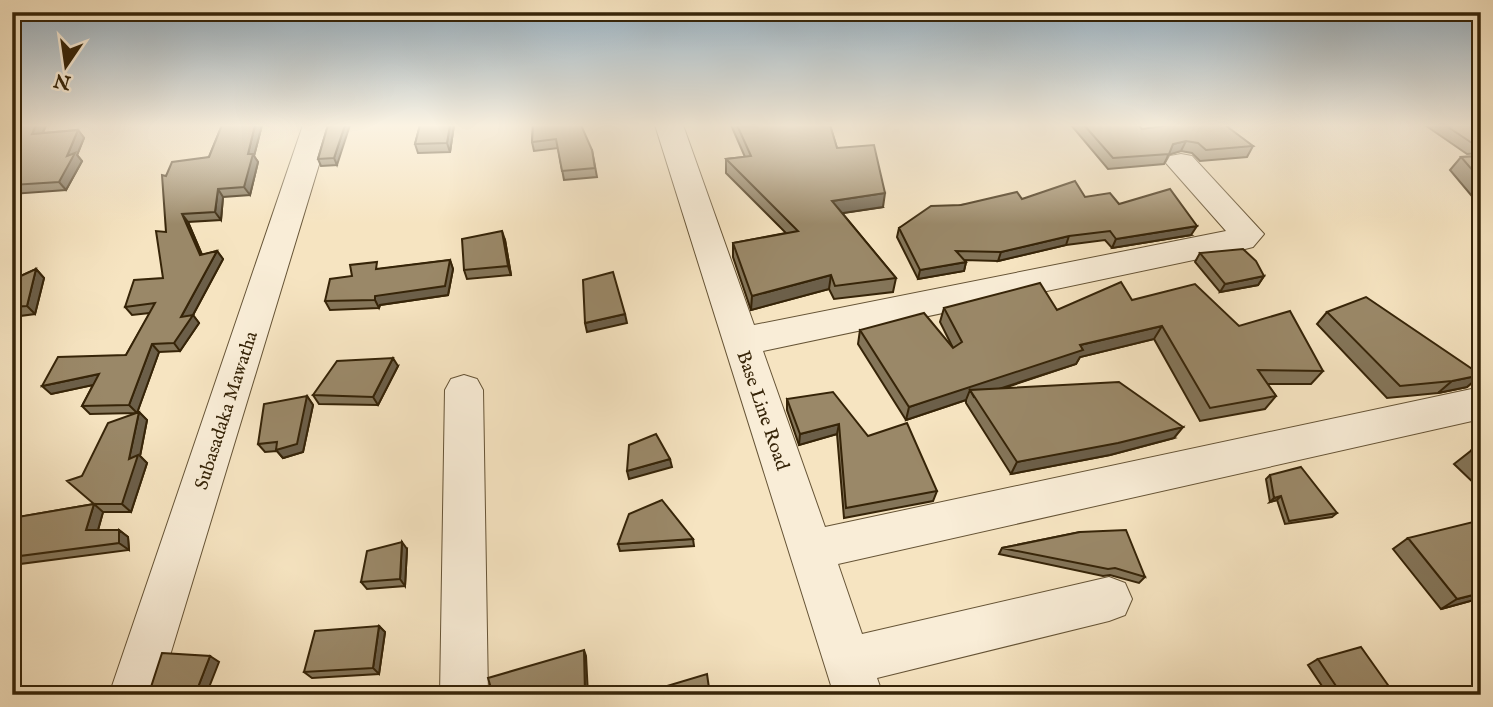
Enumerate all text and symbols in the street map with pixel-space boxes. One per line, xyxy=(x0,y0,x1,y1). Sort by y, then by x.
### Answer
north arrow xyxy=(32,32,102,102)
text: N xyxy=(51,67,74,94)
street label: Subasadaka Mawatha xyxy=(190,328,264,493)
street label: Base Line Road xyxy=(730,348,794,474)

